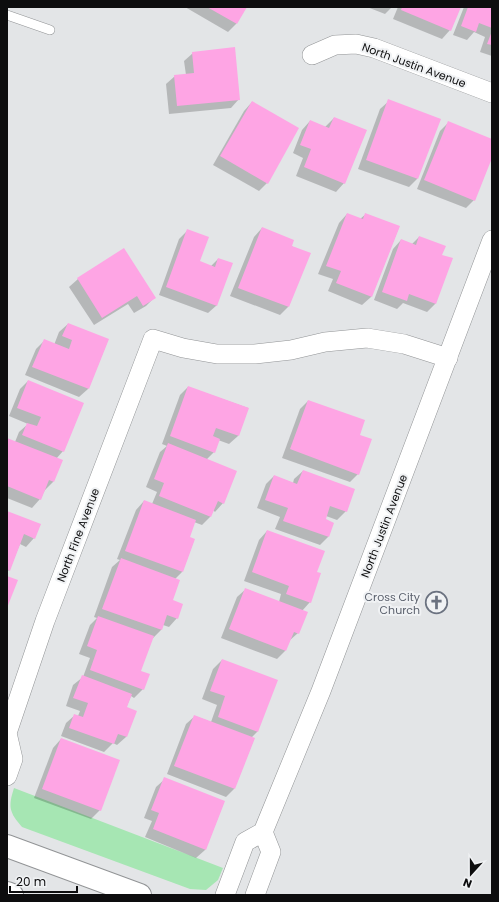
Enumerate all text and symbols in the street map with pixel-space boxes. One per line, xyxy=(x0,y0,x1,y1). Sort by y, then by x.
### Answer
street label: North Justin Avenue xyxy=(360,39,468,91)
street label: North Justin Avenue xyxy=(357,472,411,580)
street label: North Fine Avenue xyxy=(53,486,103,584)
place label: Cross City Church xyxy=(365,589,421,618)
church icon: Cross City Church xyxy=(423,590,449,616)
north arrow xyxy=(451,854,491,894)
scale bar xyxy=(10,868,77,894)
text: 20 m xyxy=(16,873,46,890)
text: N xyxy=(461,874,474,892)

